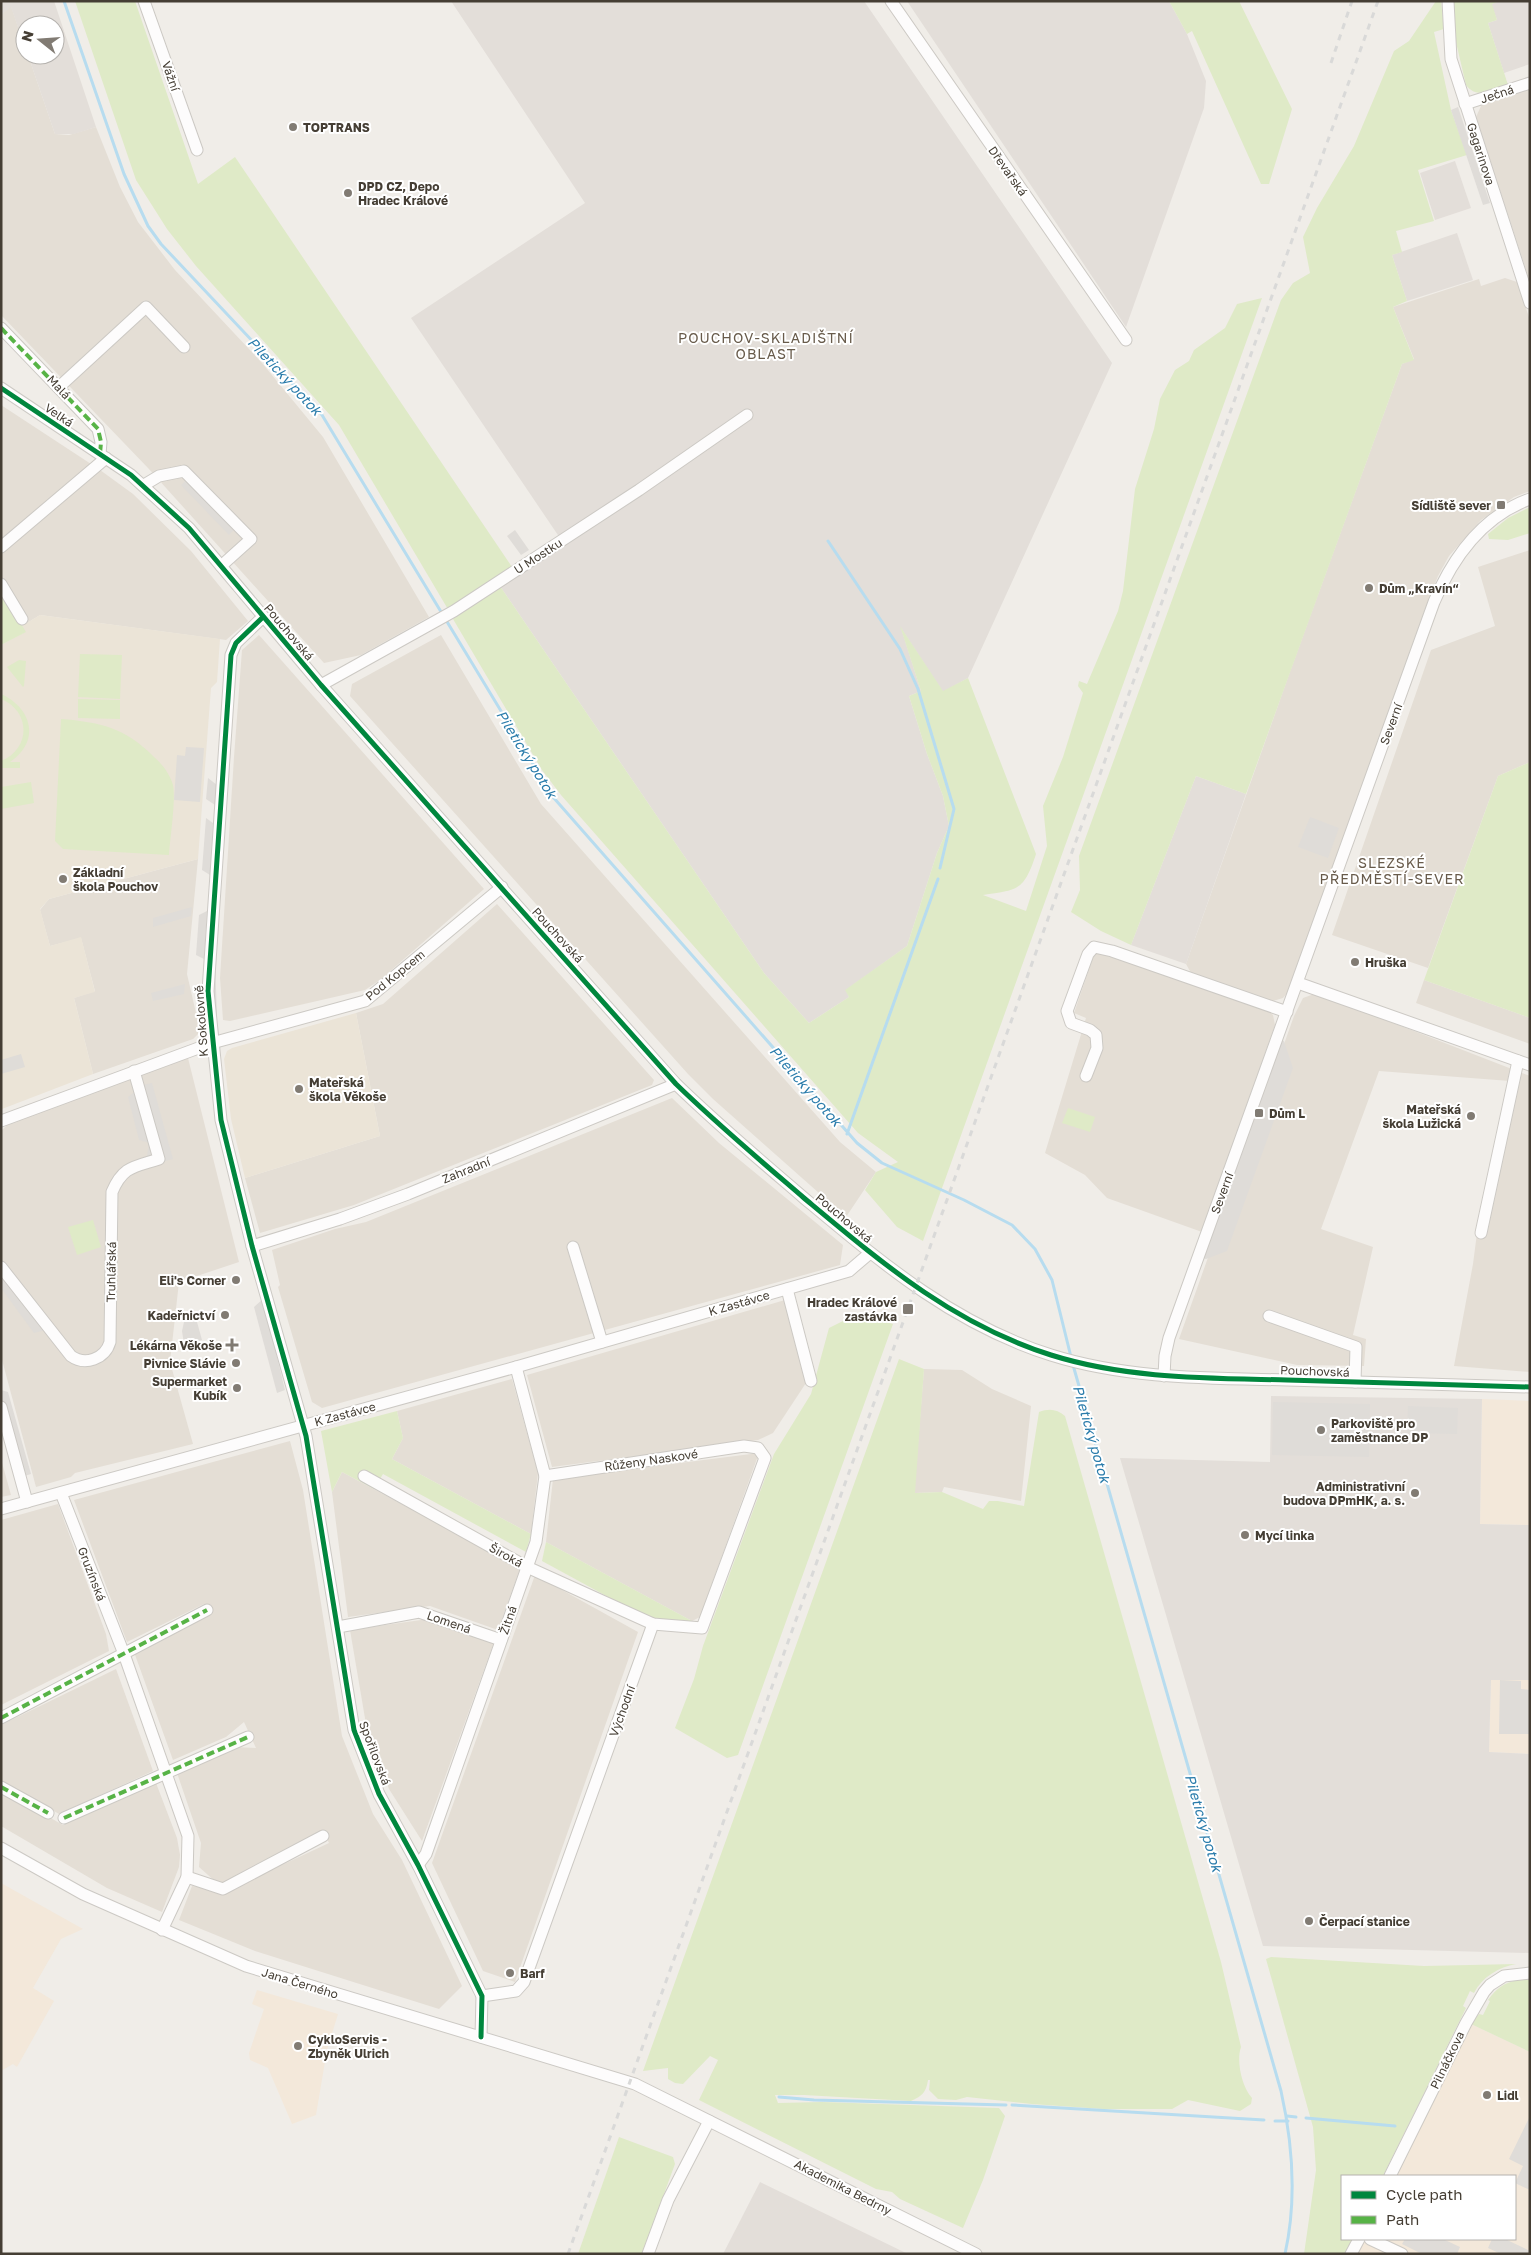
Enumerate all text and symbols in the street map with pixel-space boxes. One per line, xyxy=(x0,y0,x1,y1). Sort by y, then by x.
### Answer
north arrow xyxy=(15,15,65,65)
text: N xyxy=(17,28,37,44)
street label: Vážní xyxy=(159,59,183,94)
street label: Ječná xyxy=(1478,82,1516,106)
place label: TOPTRANS xyxy=(303,120,370,135)
marker: TOPTRANS xyxy=(287,121,299,133)
street label: Gagarinova xyxy=(1464,121,1498,187)
street label: Dřevařská xyxy=(985,143,1031,199)
place label: DPD CZ, Depo Hradec Králové xyxy=(358,179,448,208)
marker: DPD CZ, Depo Hradec Králové xyxy=(342,187,354,199)
district label: POUCHOV-SKLADIŠTNÍ OBLAST xyxy=(678,329,854,362)
water label: Piletický potok xyxy=(244,333,327,420)
street label: Malá xyxy=(44,372,74,402)
street label: Velká xyxy=(42,400,76,430)
place label: Sídliště sever xyxy=(1411,498,1491,513)
marker: Sídliště sever xyxy=(1495,499,1507,511)
street label: U Mostku xyxy=(511,535,565,577)
place label: Dům „Kravín“ xyxy=(1379,581,1459,596)
marker: Dům „Kravín“ xyxy=(1363,582,1375,594)
street label: Pouchovská xyxy=(261,601,317,663)
street label: Severní xyxy=(1377,700,1406,747)
water label: Piletický potok xyxy=(493,707,562,803)
district label: SLEZSKÉ PŘEDMĚSTÍ-SEVER xyxy=(1320,854,1464,887)
place label: Základní škola Pouchov xyxy=(73,865,159,894)
marker: Základní škola Pouchov xyxy=(57,873,69,885)
street label: Pouchovská xyxy=(529,904,587,966)
street label: Pod Kopcem xyxy=(362,946,428,1004)
place label: Hruška xyxy=(1365,955,1407,970)
marker: Hruška xyxy=(1349,956,1361,968)
street label: K Sokolovně xyxy=(191,985,211,1057)
water label: Piletický potok xyxy=(767,1042,847,1131)
place label: Mateřská škola Věkoše xyxy=(309,1075,386,1104)
marker: Mateřská škola Věkoše xyxy=(293,1083,305,1095)
place label: Mateřská škola Lužická xyxy=(1382,1102,1461,1131)
place label: Dům L xyxy=(1269,1106,1305,1121)
marker: Dům L xyxy=(1253,1107,1265,1119)
marker: Mateřská škola Lužická xyxy=(1465,1110,1477,1122)
street label: Zahradní xyxy=(440,1153,493,1186)
street label: Severní xyxy=(1208,1169,1237,1216)
street label: Pouchovská xyxy=(813,1190,875,1246)
street label: Truhlářská xyxy=(103,1241,119,1303)
place label: Eli's Corner xyxy=(159,1273,226,1288)
marker: Eli's Corner xyxy=(230,1274,242,1286)
street label: K Zastávce xyxy=(707,1287,771,1319)
place label: Hradec Králové zastávka xyxy=(807,1295,897,1324)
marker: Hradec Králové zastávka xyxy=(901,1302,915,1316)
place label: Kadeřnictví xyxy=(147,1308,217,1323)
marker: Kadeřnictví xyxy=(219,1309,231,1321)
place label: Lékárna Věkoše xyxy=(130,1338,222,1353)
marker: Lékárna Věkoše xyxy=(226,1339,238,1351)
place label: Pivnice Slávie xyxy=(144,1356,226,1371)
marker: Pivnice Slávie xyxy=(230,1357,242,1369)
street label: Pouchovská xyxy=(1280,1362,1350,1380)
place label: Supermarket Kubík xyxy=(152,1374,227,1403)
marker: Supermarket Kubík xyxy=(231,1382,243,1394)
water label: Piletický potok xyxy=(1070,1383,1115,1487)
street label: K Zastávce xyxy=(313,1399,377,1429)
place label: Parkoviště pro zaměstnance DP xyxy=(1331,1416,1428,1445)
marker: Parkoviště pro zaměstnance DP xyxy=(1315,1424,1327,1436)
street label: Růženy Naskové xyxy=(603,1446,699,1474)
place label: Administrativní budova DPmHK, a. s. xyxy=(1283,1479,1407,1508)
marker: Administrativní budova DPmHK, a. s. xyxy=(1409,1487,1421,1499)
place label: Mycí linka xyxy=(1255,1528,1314,1543)
marker: Mycí linka xyxy=(1239,1529,1251,1541)
street label: Široká xyxy=(487,1540,525,1570)
street label: Gruzínská xyxy=(75,1545,109,1603)
street label: Žitná xyxy=(496,1604,520,1636)
street label: Lomená xyxy=(425,1607,473,1637)
street label: Východní xyxy=(606,1683,638,1739)
street label: Spořilovská xyxy=(356,1719,394,1787)
water label: Piletický potok xyxy=(1182,1772,1227,1876)
place label: Čerpací stanice xyxy=(1319,1914,1410,1929)
marker: Čerpací stanice xyxy=(1303,1915,1315,1927)
street label: Jana Černého xyxy=(260,1964,340,2002)
place label: Barf xyxy=(520,1966,545,1981)
marker: Barf xyxy=(504,1967,516,1979)
street label: Pilnáčkova xyxy=(1427,2029,1467,2091)
place label: CykloServis - Zbyněk Ulrich xyxy=(308,2032,389,2061)
marker: CykloServis - Zbyněk Ulrich xyxy=(292,2040,304,2052)
place label: Lidl xyxy=(1497,2088,1519,2103)
marker: Lidl xyxy=(1481,2089,1493,2101)
street label: Akademika Bedrny xyxy=(792,2156,894,2218)
legend xyxy=(1341,2175,1516,2240)
text: Cycle path xyxy=(1386,2185,1462,2203)
text: Path xyxy=(1386,2210,1419,2228)

